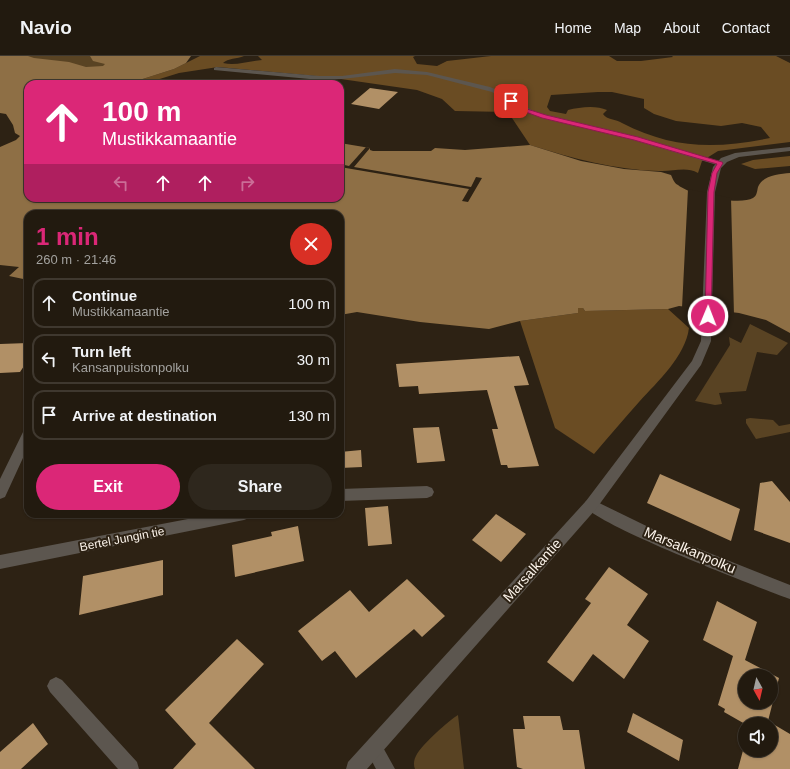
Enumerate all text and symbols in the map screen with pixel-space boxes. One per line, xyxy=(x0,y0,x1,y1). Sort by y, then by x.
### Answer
text: Navio xyxy=(20,17,72,38)
text: Home xyxy=(555,20,592,36)
text: Map xyxy=(614,20,641,36)
text: About xyxy=(663,20,700,36)
text: Contact xyxy=(722,20,770,36)
pin xyxy=(494,84,528,118)
icon: arrive xyxy=(500,90,522,112)
icon: ahead xyxy=(36,96,88,148)
text: 100 m xyxy=(102,96,181,127)
text: Mustikkamaantie xyxy=(102,129,237,149)
icon: left xyxy=(110,172,132,194)
icon: ahead xyxy=(152,172,174,194)
icon: ahead xyxy=(194,172,216,194)
icon: right xyxy=(236,172,258,194)
text: 1 min xyxy=(36,223,99,250)
button: close xyxy=(290,223,332,265)
text: 260 m · 21:46 xyxy=(36,252,116,267)
text: Continue xyxy=(72,287,137,304)
icon: ahead xyxy=(38,292,60,314)
text: 100 m xyxy=(288,295,330,312)
position arrow xyxy=(687,295,729,337)
text: Mustikkamaantie xyxy=(72,304,170,319)
text: Turn left xyxy=(72,343,131,360)
icon: left xyxy=(38,348,60,370)
text: 30 m xyxy=(297,351,330,368)
text: Kansanpuistonpolku xyxy=(72,360,189,375)
icon: arrive xyxy=(38,404,60,426)
text: Arrive at destination xyxy=(72,407,217,424)
text: 130 m xyxy=(288,407,330,424)
button: Exit xyxy=(36,464,180,510)
button: Share xyxy=(188,464,332,510)
street label: Marsalkanpolku xyxy=(642,523,738,577)
street label: Bertel Jungin tie xyxy=(78,524,166,554)
street label: Marsalkantie xyxy=(499,535,565,605)
north arrow xyxy=(738,669,778,709)
map controls xyxy=(738,669,778,757)
button: sound xyxy=(738,717,778,757)

